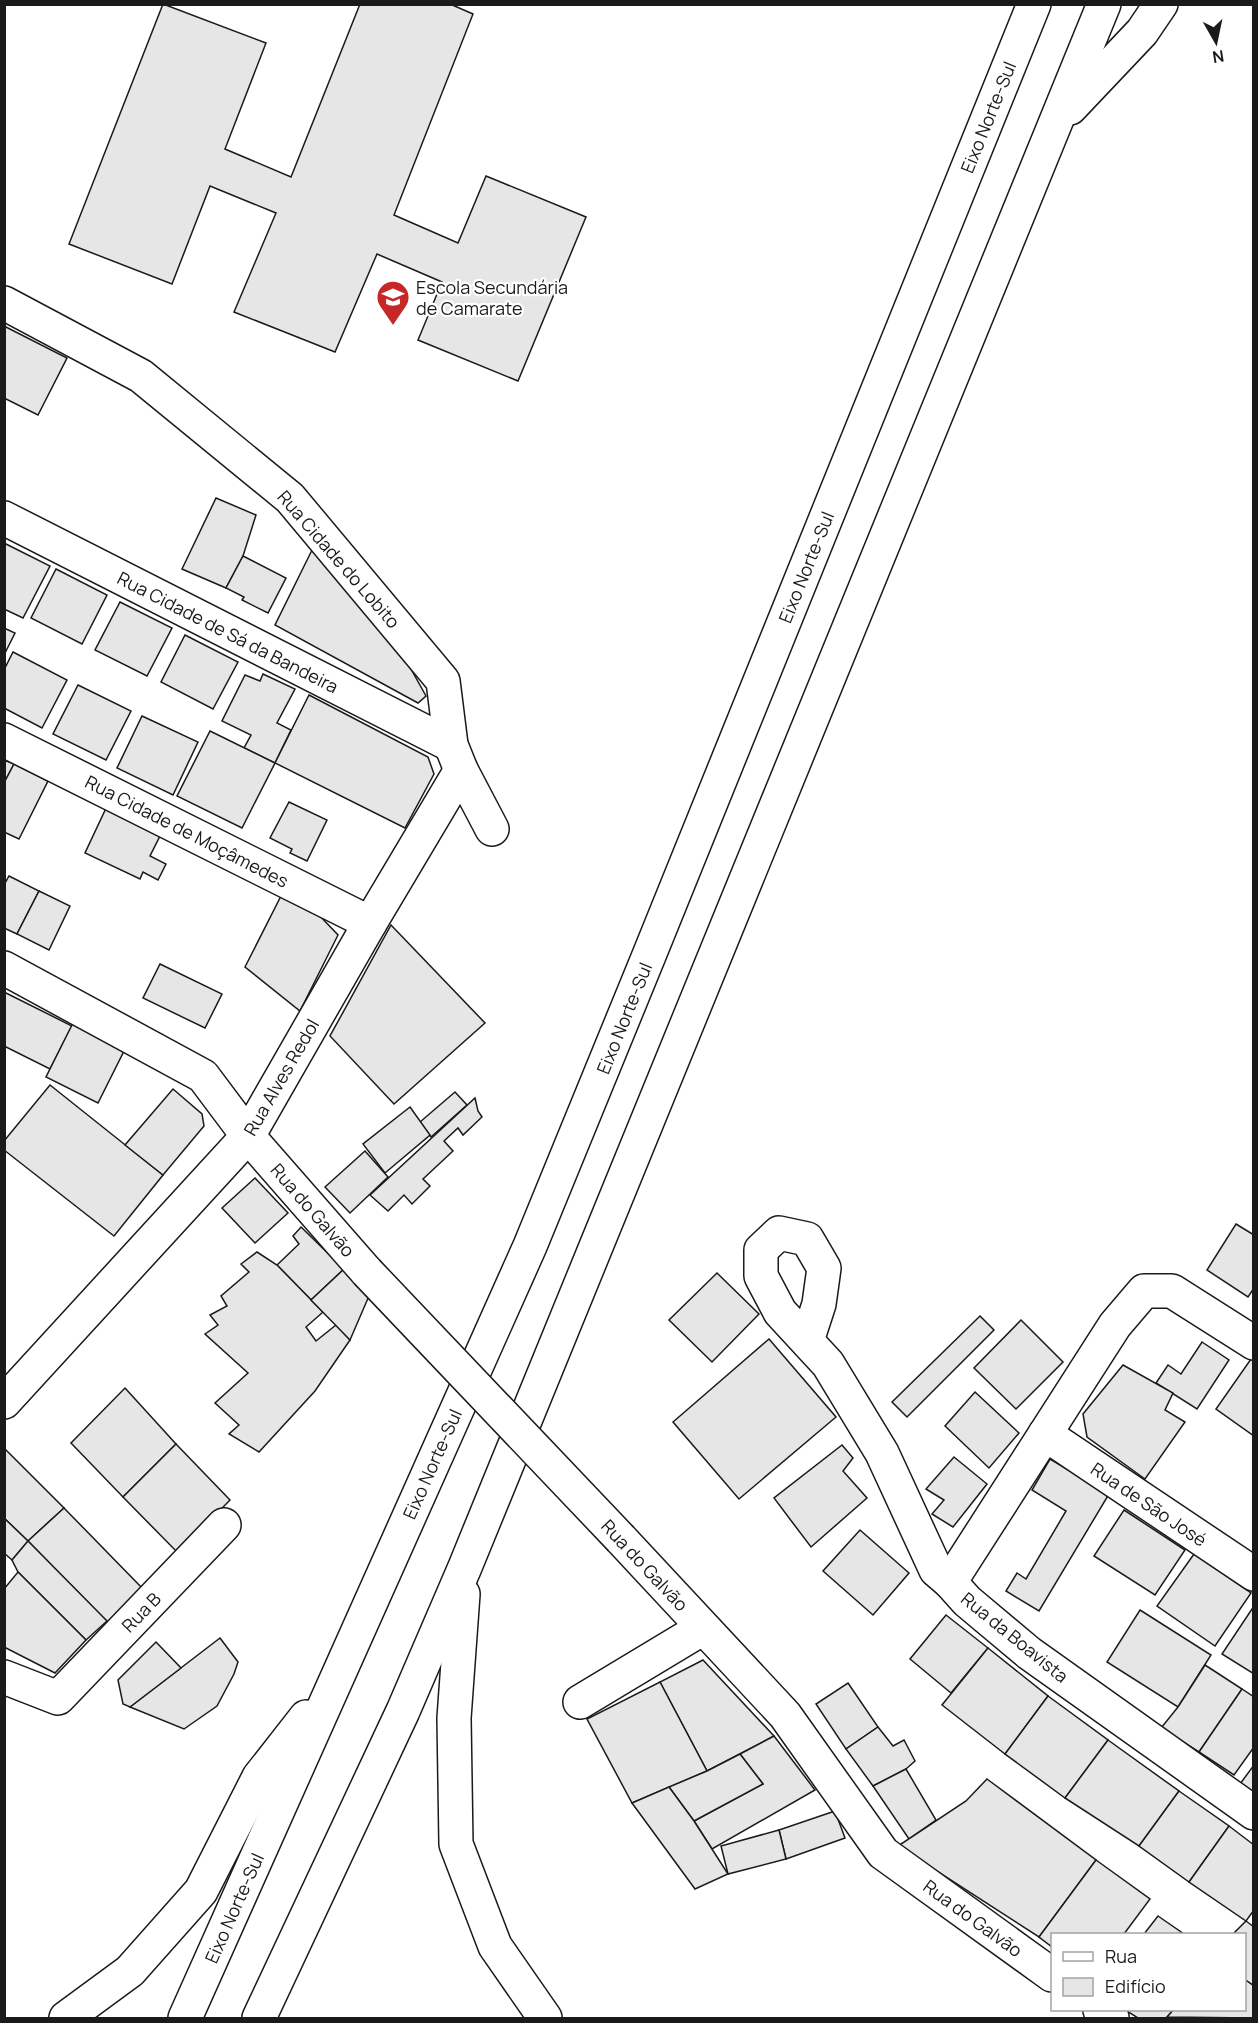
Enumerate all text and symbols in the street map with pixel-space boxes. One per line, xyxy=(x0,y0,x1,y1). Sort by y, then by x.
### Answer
north arrow xyxy=(1186,12,1246,72)
text: N xyxy=(1211,45,1226,69)
street label: Eixo Norte-Sul xyxy=(955,58,1021,176)
place label: Escola Secundária de Camarate xyxy=(416,275,568,320)
school or university icon: Escola Secundária de Camarate xyxy=(375,279,411,326)
street label: Rua Cidade do Lobito xyxy=(272,485,406,633)
street label: Eixo Norte-Sul xyxy=(773,508,839,626)
street label: Rua Cidade de Sá da Bandeira xyxy=(113,566,343,698)
street label: Rua Cidade de Moçâmedes xyxy=(81,769,293,893)
street label: Eixo Norte-Sul xyxy=(591,959,657,1077)
street label: Rua Alves Redol xyxy=(238,1014,324,1140)
street label: Rua do Galvão xyxy=(266,1158,360,1262)
street label: Eixo Norte-Sul xyxy=(397,1405,467,1523)
street label: Rua de São José xyxy=(1086,1456,1212,1552)
street label: Rua do Galvão xyxy=(596,1514,694,1616)
street label: Rua da Boavista xyxy=(956,1586,1074,1688)
street label: Rua B xyxy=(116,1587,166,1637)
street label: Eixo Norte-Sul xyxy=(199,1849,269,1967)
street label: Rua do Galvão xyxy=(919,1874,1027,1962)
legend xyxy=(1051,1933,1246,2011)
text: Rua xyxy=(1105,1944,1137,1968)
text: Edifício xyxy=(1105,1974,1166,1998)

